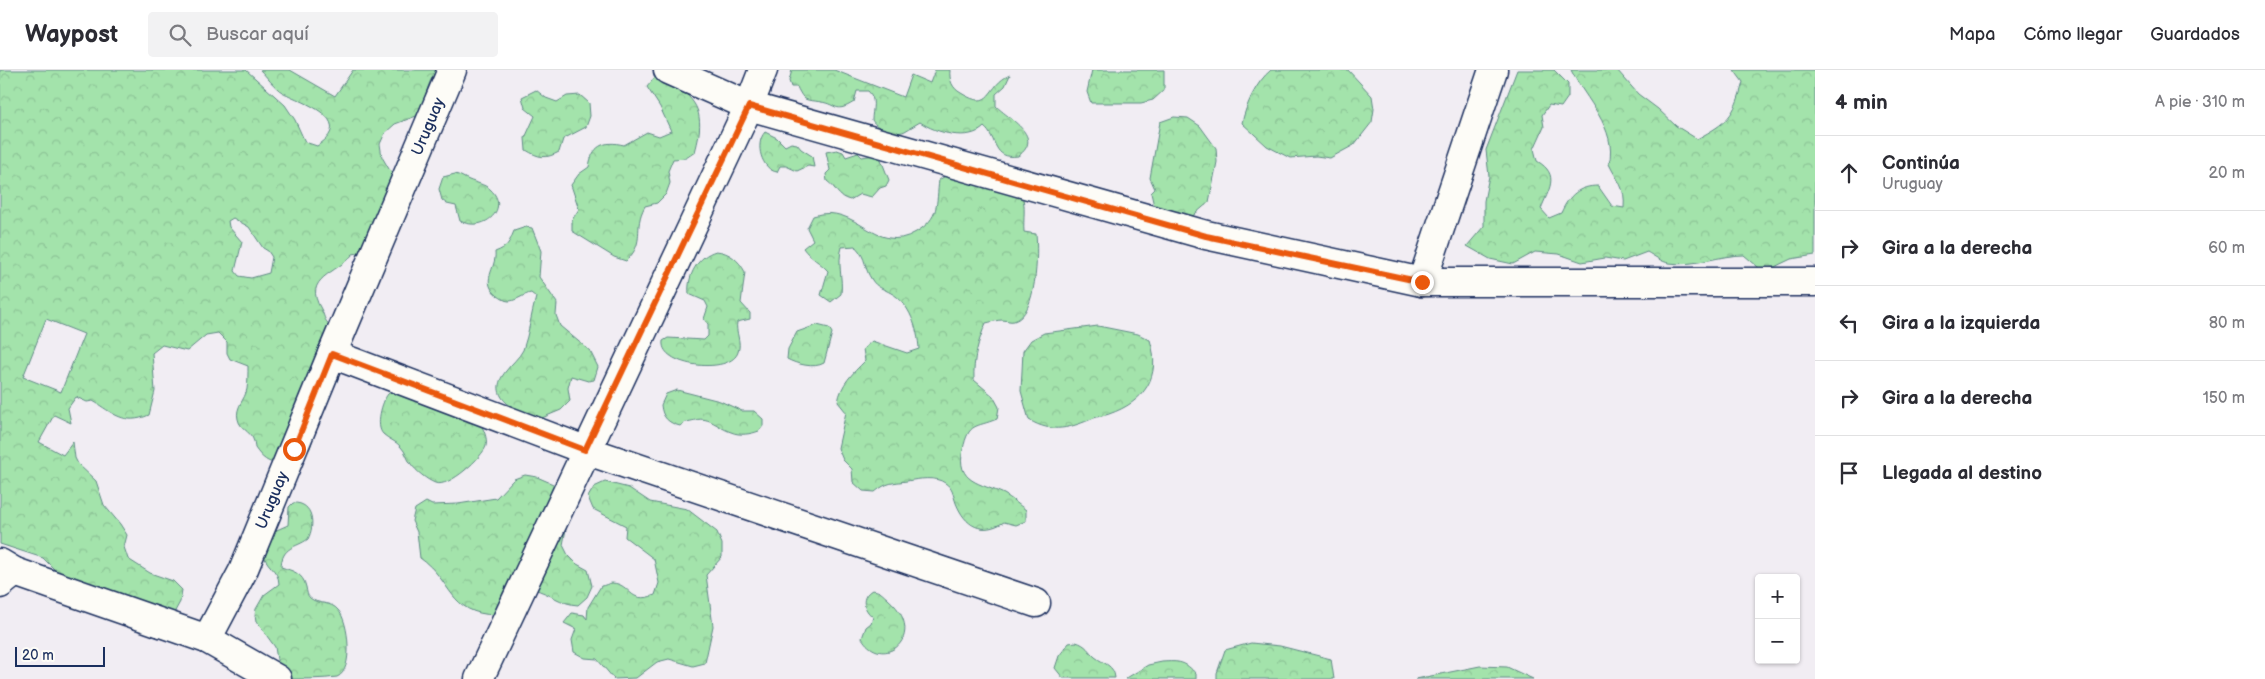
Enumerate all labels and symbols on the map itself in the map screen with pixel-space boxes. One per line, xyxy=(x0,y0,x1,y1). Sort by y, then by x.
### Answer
street label: Uruguay xyxy=(408,94,449,158)
route end xyxy=(1411,271,1434,294)
route start xyxy=(283,438,306,461)
street label: Uruguay xyxy=(252,468,293,532)
scale bar xyxy=(15,644,105,667)

